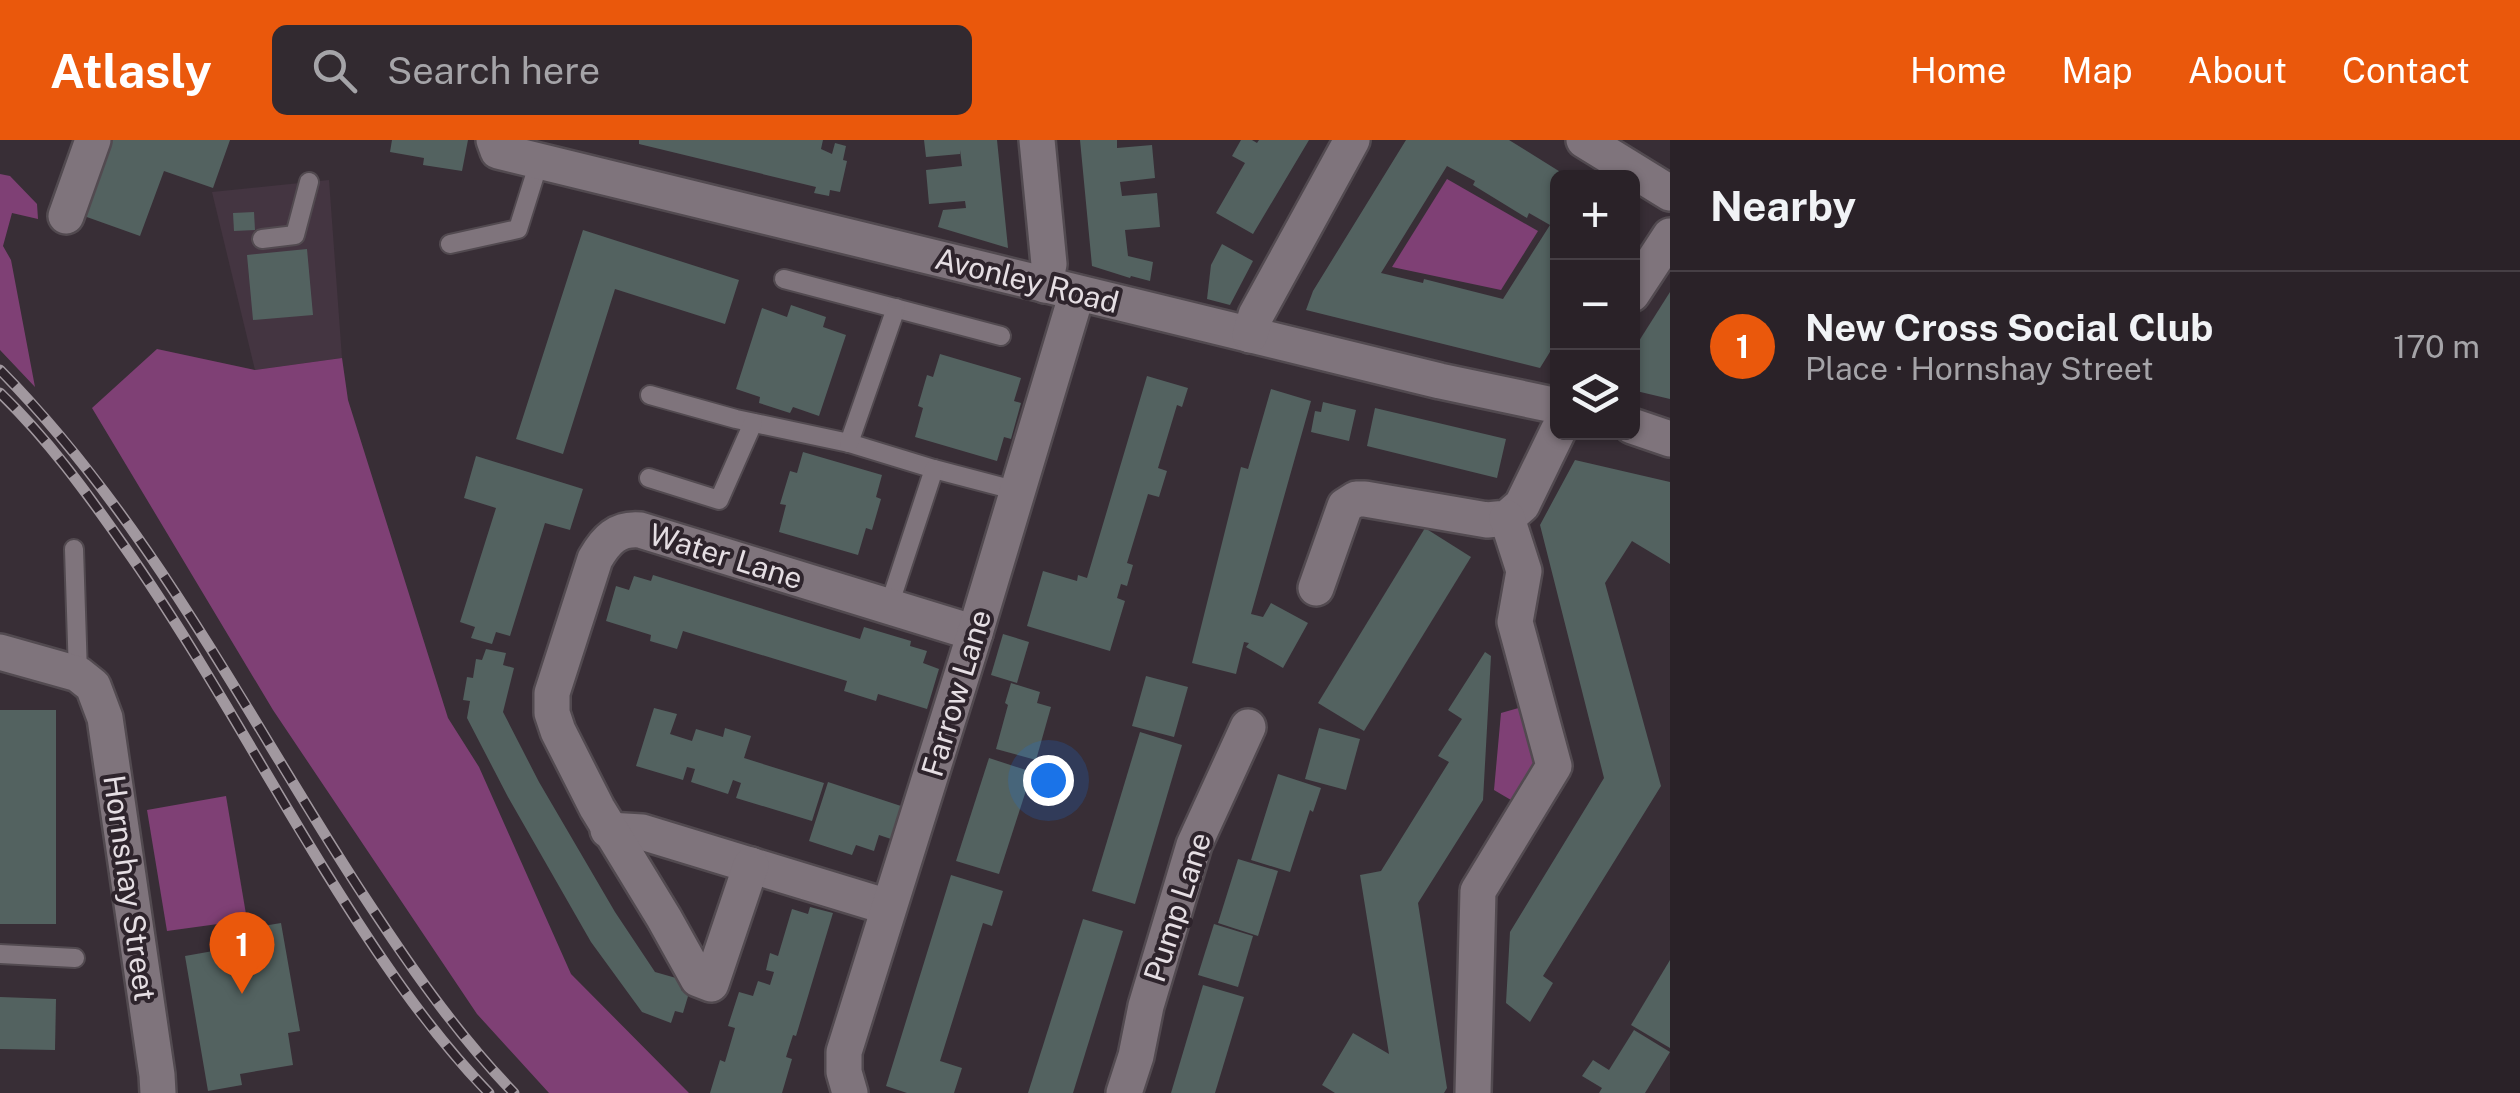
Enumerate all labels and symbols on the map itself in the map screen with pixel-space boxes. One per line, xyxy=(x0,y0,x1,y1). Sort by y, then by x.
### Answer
street label: Avonley Road xyxy=(931,240,1123,320)
street label: Water Lane xyxy=(645,516,807,596)
street label: Farrow Lane xyxy=(914,605,998,781)
your location xyxy=(1023,755,1074,806)
street label: Hornshay Street xyxy=(96,773,164,1003)
street label: Pump Lane xyxy=(1136,828,1218,986)
pin: 1 xyxy=(210,912,274,994)

